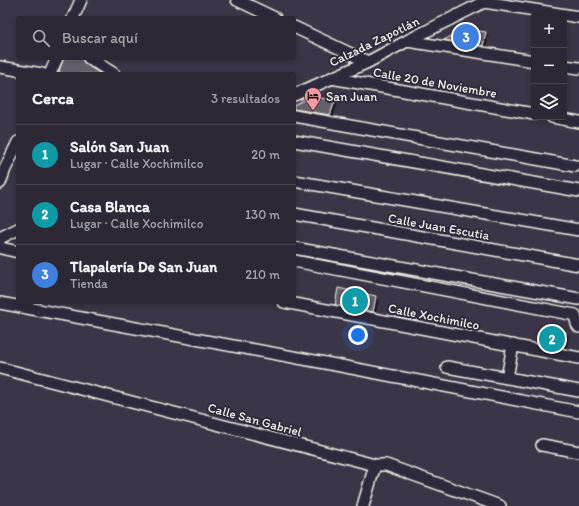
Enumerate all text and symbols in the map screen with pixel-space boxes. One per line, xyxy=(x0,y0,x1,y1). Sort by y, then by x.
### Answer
map controls xyxy=(531,12,567,120)
button: + xyxy=(531,12,567,48)
street label: Calzada Zapotlán xyxy=(327,13,422,70)
search box xyxy=(16,16,296,60)
pin: 3 xyxy=(453,22,479,52)
icon: search xyxy=(30,27,52,49)
text: Buscar aquí xyxy=(62,29,138,47)
button: − xyxy=(531,48,567,84)
street label: Calle 20 de Noviembre xyxy=(372,64,498,101)
button: layers xyxy=(531,84,567,120)
hotel icon: San Juan xyxy=(303,86,323,111)
text: Cerca xyxy=(32,88,74,108)
place label: San Juan xyxy=(326,89,377,104)
text: 3 resultados xyxy=(211,91,280,106)
text: Salón San Juan xyxy=(70,138,169,156)
text: 1 xyxy=(42,147,48,162)
text: 20 m xyxy=(251,147,280,162)
text: Lugar · Calle Xochimilco xyxy=(70,156,203,171)
text: Casa Blanca xyxy=(70,198,150,216)
text: 2 xyxy=(42,207,48,222)
text: 130 m xyxy=(245,207,280,222)
street label: Calle Juan Escutia xyxy=(387,210,491,243)
text: Lugar · Calle Xochimilco xyxy=(70,216,203,231)
text: Tlapalería De San Juan xyxy=(70,258,217,276)
text: 3 xyxy=(41,267,49,282)
text: 210 m xyxy=(245,267,280,282)
text: Tienda xyxy=(70,276,108,291)
pin: 1 xyxy=(342,286,368,316)
street label: Calle Xochimilco xyxy=(387,300,481,333)
pin: 2 xyxy=(539,324,565,354)
your location xyxy=(348,325,368,345)
street label: Calle San Gabriel xyxy=(206,400,304,439)

